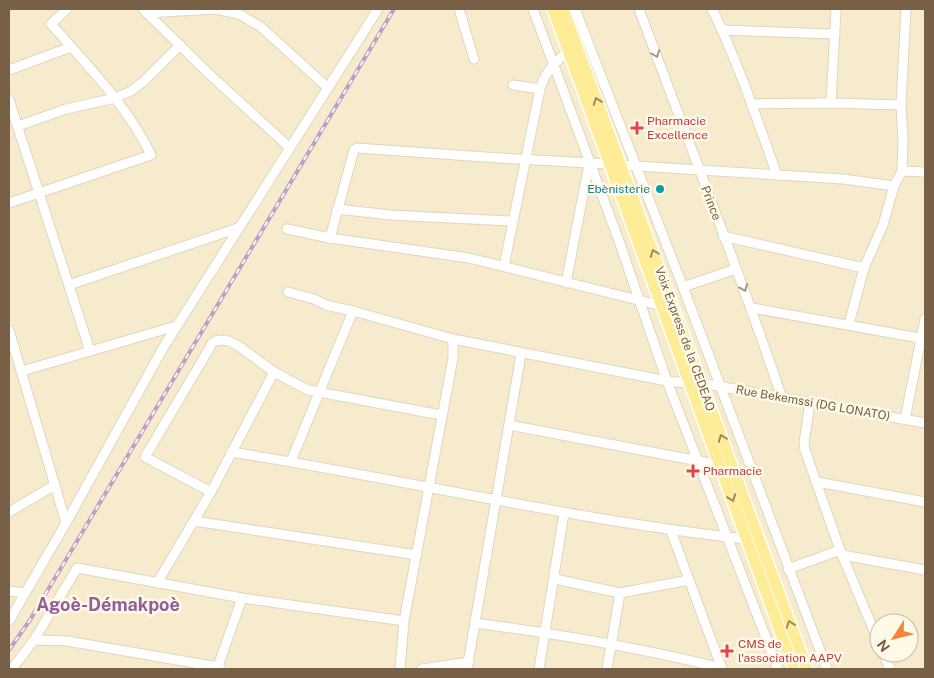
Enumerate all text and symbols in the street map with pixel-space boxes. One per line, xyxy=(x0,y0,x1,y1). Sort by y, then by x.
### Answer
one-way arrow xyxy=(650,50,660,58)
one-way arrow xyxy=(593,97,603,105)
place label: Pharmacie Excellence xyxy=(647,114,708,142)
marker: Pharmacie Excellence xyxy=(631,122,643,134)
place label: Ebènisterie xyxy=(587,182,650,196)
marker: Ebènisterie xyxy=(654,183,666,195)
street label: Prince xyxy=(698,184,724,222)
one-way arrow xyxy=(650,249,660,258)
street label: Voix Express de la CEDEAO xyxy=(652,265,718,413)
one-way arrow xyxy=(738,283,748,292)
street label: Rue Bekemssi (DG LONATO) xyxy=(735,383,891,423)
one-way arrow xyxy=(718,434,728,443)
place label: Pharmacie xyxy=(703,464,762,478)
marker: Pharmacie xyxy=(687,465,699,477)
one-way arrow xyxy=(726,494,736,502)
district label: Agoè-Démakpoè xyxy=(36,594,180,615)
north arrow xyxy=(869,613,919,663)
one-way arrow xyxy=(786,620,796,628)
place label: CMS de l'association AAPV xyxy=(738,637,842,665)
text: N xyxy=(874,637,893,655)
marker: CMS de l'association AAPV xyxy=(720,644,734,658)

